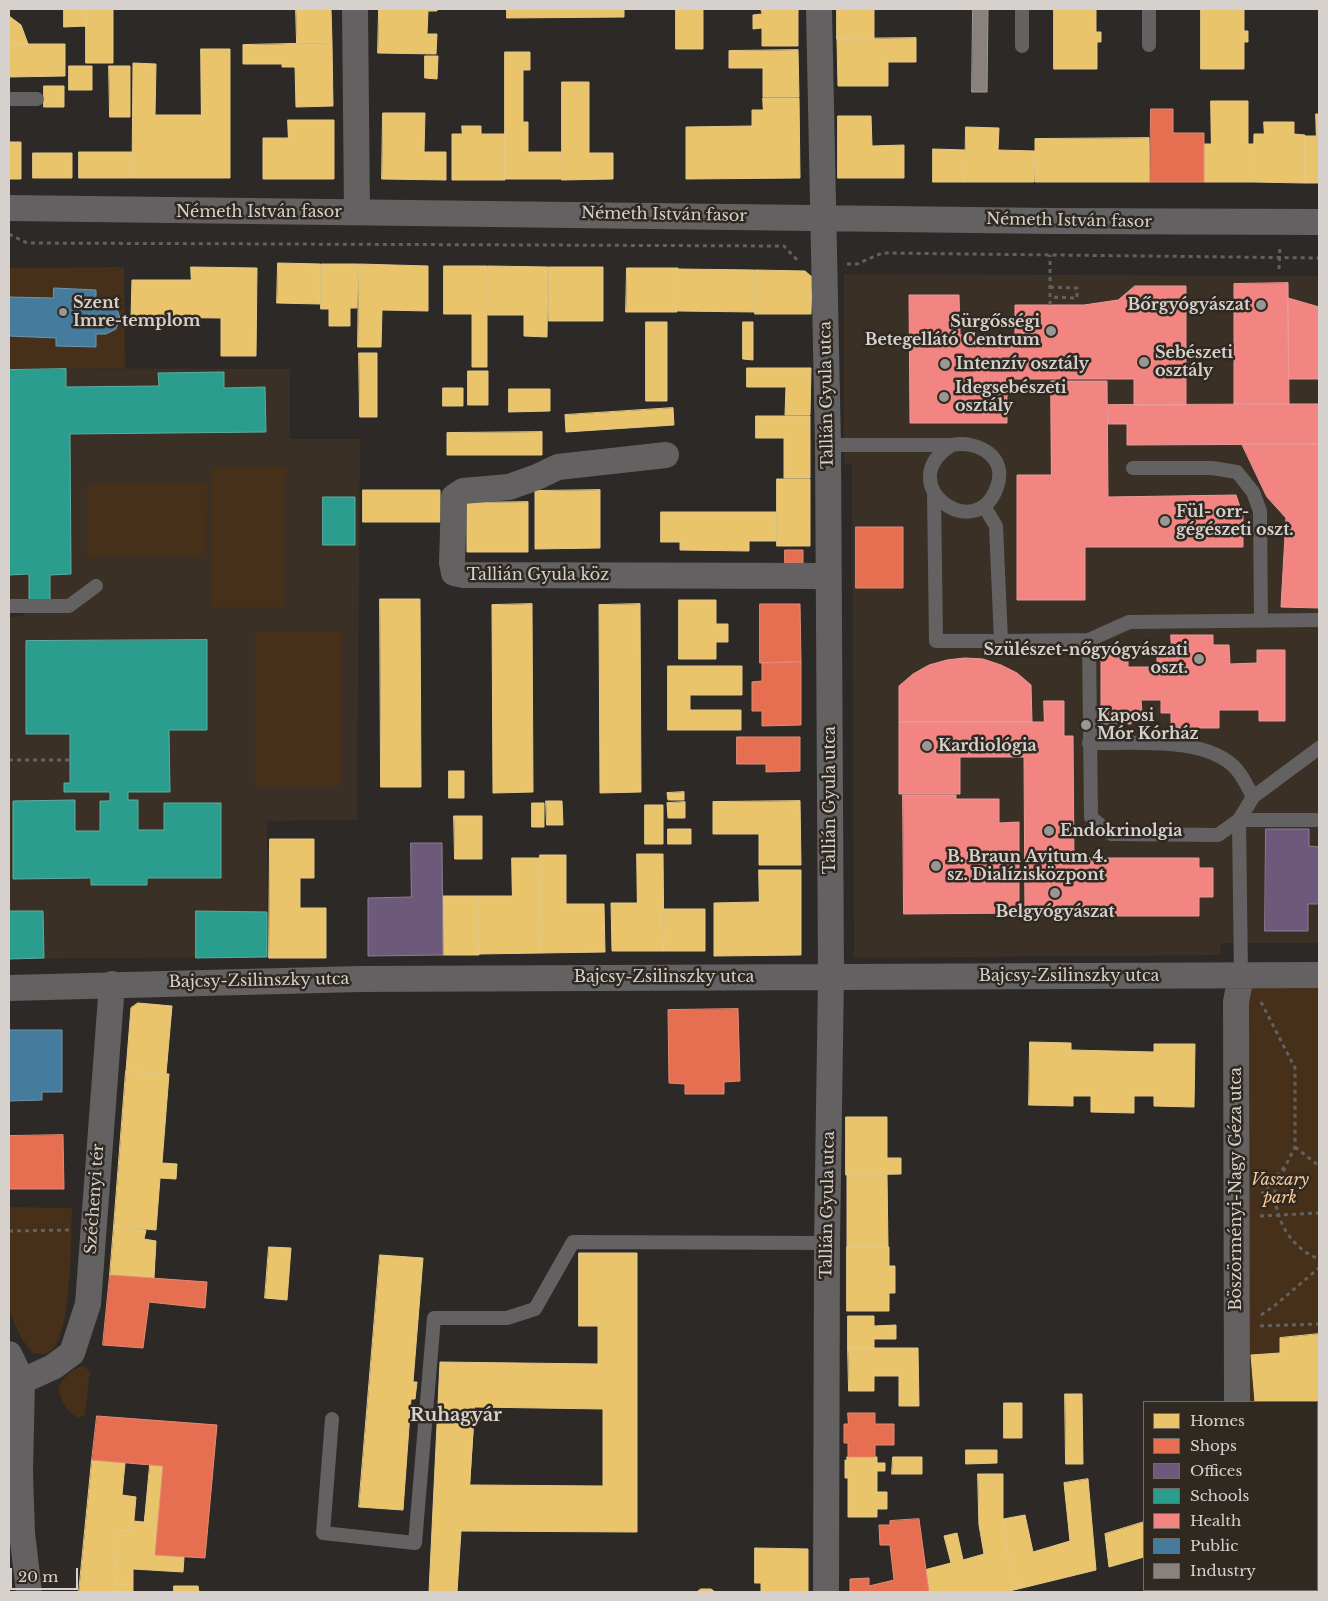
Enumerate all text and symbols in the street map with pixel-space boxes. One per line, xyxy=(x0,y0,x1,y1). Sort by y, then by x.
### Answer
street label: Németh István fasor xyxy=(176,202,342,222)
street label: Németh István fasor xyxy=(581,204,747,226)
street label: Németh István fasor xyxy=(986,210,1152,232)
place label: Szent Imre-templom xyxy=(73,293,200,331)
place label: Bőrgyógyászat xyxy=(1127,295,1250,315)
marker: Bőrgyógyászat xyxy=(1254,298,1268,312)
marker: Szent Imre-templom xyxy=(57,306,69,318)
place label: Sürgősségi Betegellátó Centrum xyxy=(865,312,1040,350)
street label: Tallián Gyula utca xyxy=(816,321,838,469)
marker: Sürgősségi Betegellátó Centrum xyxy=(1044,324,1058,338)
place label: Sebészeti osztály xyxy=(1155,343,1233,381)
place label: Intenzív osztály xyxy=(956,354,1089,374)
marker: Sebészeti osztály xyxy=(1137,355,1151,369)
marker: Intenzív osztály xyxy=(938,357,952,371)
place label: Idegsebészeti osztály xyxy=(955,378,1067,416)
marker: Idegsebészeti osztály xyxy=(937,390,951,404)
place label: Fül- orr- gégészeti oszt. xyxy=(1176,502,1293,540)
marker: Fül- orr- gégészeti oszt. xyxy=(1158,514,1172,528)
street label: Tallián Gyula köz xyxy=(467,565,609,585)
place label: Szülészet-nőgyógyászati oszt. xyxy=(984,640,1188,678)
marker: Szülészet-nőgyógyászati oszt. xyxy=(1192,652,1206,666)
place label: Kaposi Mór Kórház xyxy=(1097,706,1199,744)
marker: Kaposi Mór Kórház xyxy=(1079,718,1093,732)
street label: Tallián Gyula utca xyxy=(820,726,840,874)
place label: Kardiológia xyxy=(938,736,1037,756)
marker: Kardiológia xyxy=(920,739,934,753)
place label: Endokrinolgia xyxy=(1060,821,1182,841)
marker: Endokrinolgia xyxy=(1042,824,1056,838)
place label: B. Braun Avitum 4. sz. Dialízisközpont xyxy=(947,847,1107,885)
marker: B. Braun Avitum 4. sz. Dialízisközpont xyxy=(929,859,943,873)
marker: Belgyógyászat xyxy=(1048,886,1062,900)
place label: Belgyógyászat xyxy=(995,902,1115,922)
street label: Bajcsy-Zsilinszky utca xyxy=(979,966,1159,986)
street label: Bajcsy-Zsilinszky utca xyxy=(574,967,754,987)
street label: Bajcsy-Zsilinszky utca xyxy=(169,970,349,992)
street label: Böszörményi-Nagy Géza utca xyxy=(1226,1067,1246,1311)
street label: Tallián Gyula utca xyxy=(817,1131,839,1279)
street label: Széchenyi tér xyxy=(82,1143,108,1255)
park label: Vaszary park xyxy=(1251,1170,1309,1208)
legend xyxy=(1143,1401,1318,1591)
district label: Ruhagyár xyxy=(410,1405,502,1427)
text: Homes xyxy=(1190,1411,1245,1430)
text: Shops xyxy=(1190,1436,1237,1455)
text: Offices xyxy=(1190,1461,1242,1480)
text: Schools xyxy=(1190,1486,1249,1505)
text: Health xyxy=(1190,1511,1241,1530)
text: Public xyxy=(1190,1536,1238,1555)
scale bar xyxy=(12,1558,80,1590)
text: Industry xyxy=(1190,1561,1256,1580)
text: 20 m xyxy=(18,1567,58,1586)

